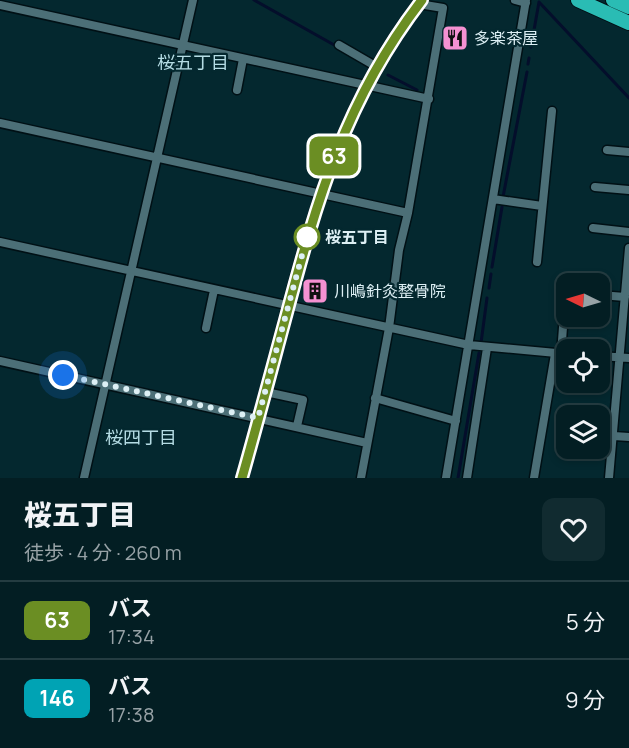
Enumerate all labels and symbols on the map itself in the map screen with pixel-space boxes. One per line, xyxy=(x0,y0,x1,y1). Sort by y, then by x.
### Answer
restaurant icon: 多楽茶屋 xyxy=(440,23,470,53)
place label: 多楽茶屋 xyxy=(474,27,538,49)
district label: 桜五丁目 xyxy=(157,50,229,74)
line badge: 63 xyxy=(307,136,361,176)
marker: 桜五丁目 xyxy=(294,224,320,250)
place label: 桜五丁目 xyxy=(325,226,389,248)
north arrow xyxy=(556,273,610,327)
building icon: 川嶋針灸整骨院 xyxy=(300,276,330,306)
place label: 川嶋針灸整骨院 xyxy=(334,280,446,302)
your location xyxy=(48,360,78,390)
district label: 桜四丁目 xyxy=(105,425,177,449)

